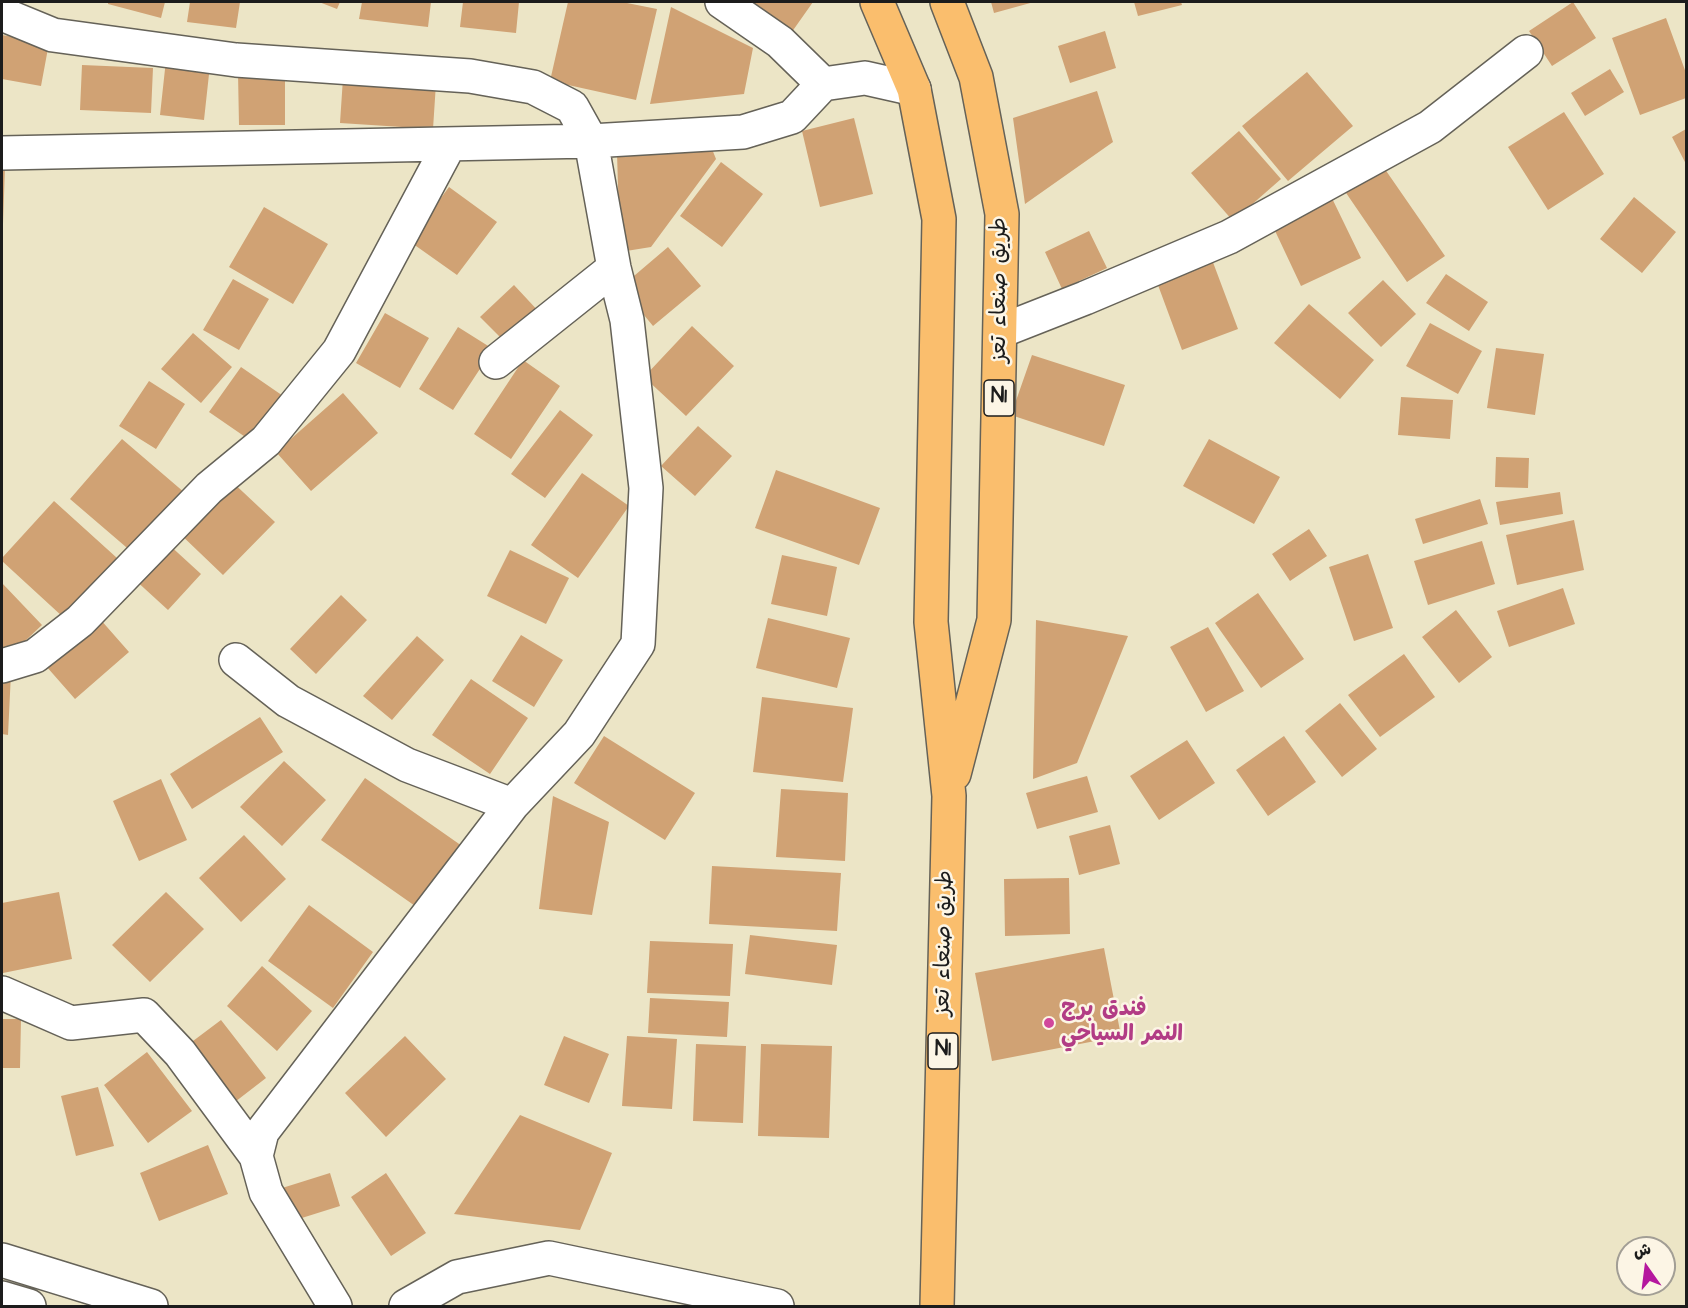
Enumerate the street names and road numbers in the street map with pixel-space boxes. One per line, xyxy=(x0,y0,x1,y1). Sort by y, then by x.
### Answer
street label: طريق صنعاء تعز xyxy=(987,217,1013,363)
road number: N1 xyxy=(984,380,1014,416)
street label: طريق صنعاء تعز xyxy=(931,870,959,1016)
road number: N1 xyxy=(928,1033,958,1069)

